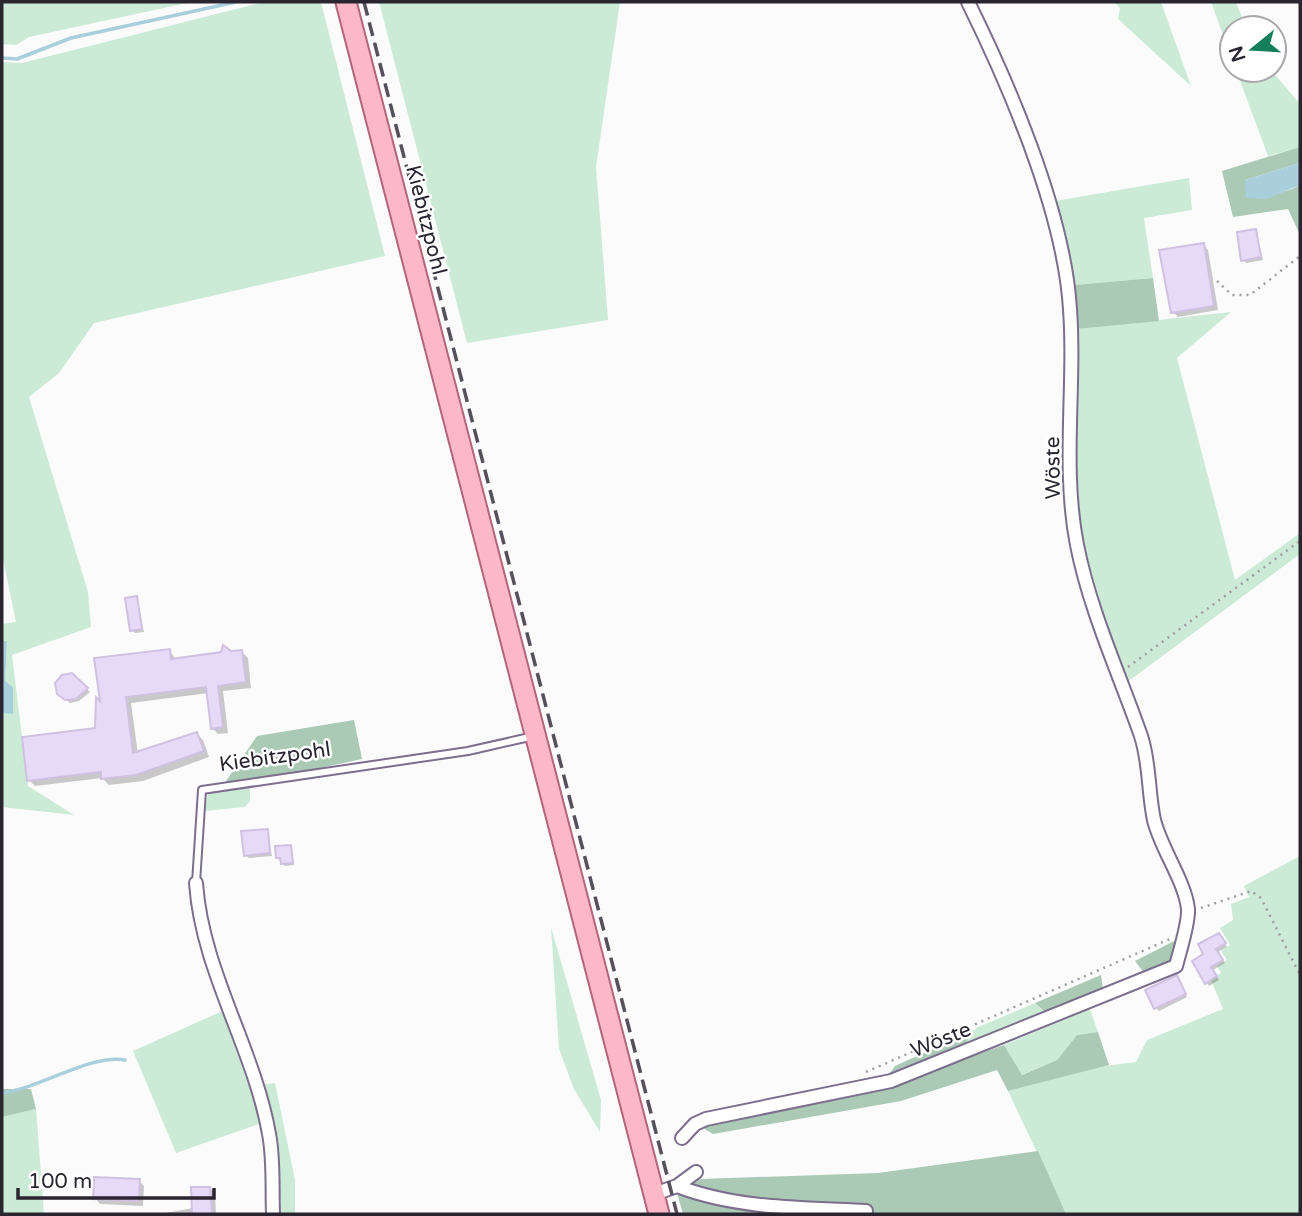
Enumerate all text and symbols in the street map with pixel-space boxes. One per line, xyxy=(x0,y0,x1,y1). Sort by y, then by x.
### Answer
north arrow xyxy=(1218,14,1288,84)
text: N xyxy=(1225,43,1251,65)
street label: Kiebitzpohl xyxy=(400,163,452,277)
street label: Wöste xyxy=(1040,436,1066,500)
street label: Kiebitzpohl xyxy=(218,737,332,777)
street label: Wöste xyxy=(907,1017,975,1063)
scale bar xyxy=(18,1156,214,1200)
text: 100 m xyxy=(28,1169,92,1194)

